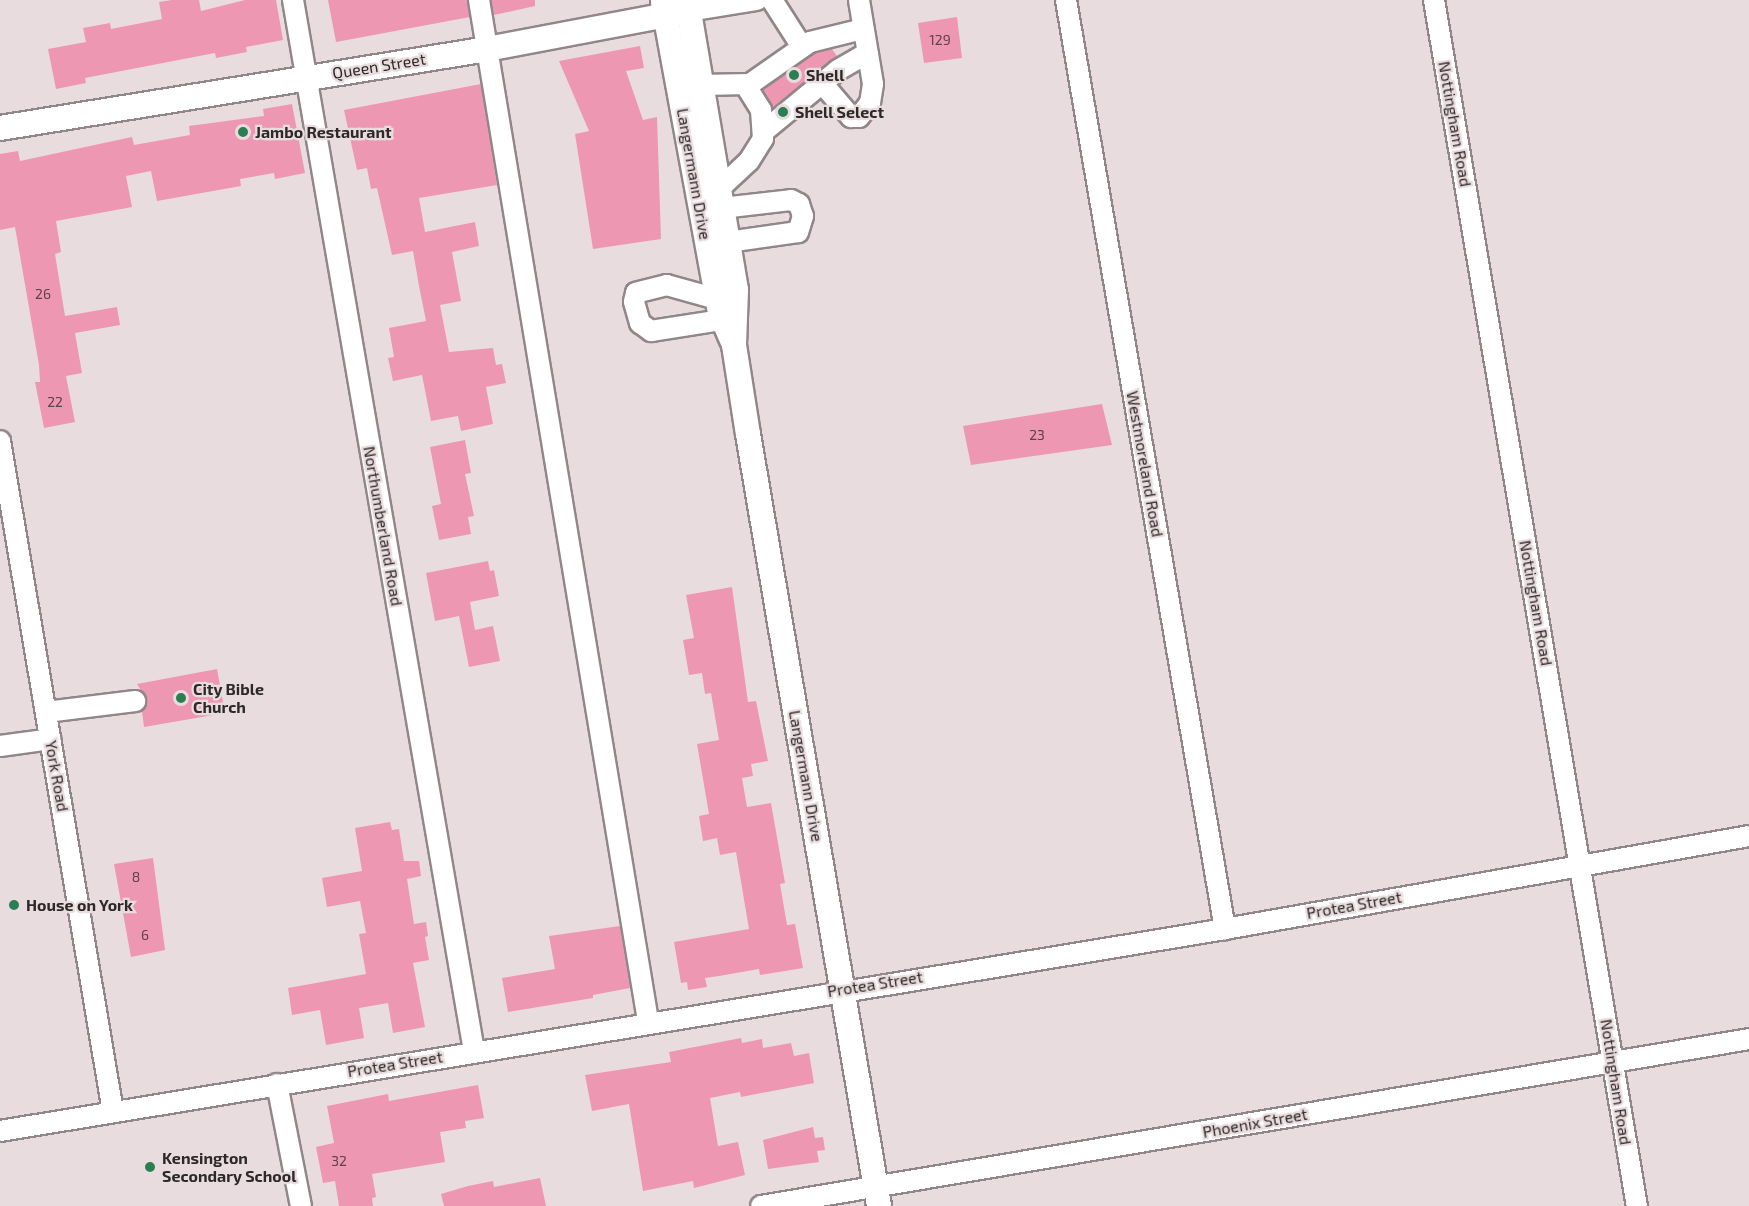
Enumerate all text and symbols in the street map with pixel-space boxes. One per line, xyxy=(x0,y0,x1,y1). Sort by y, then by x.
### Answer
house number: 129 xyxy=(929,32,951,48)
street label: Queen Street xyxy=(331,49,427,83)
street label: Nottingham Road xyxy=(1434,60,1476,188)
place label: Shell xyxy=(806,65,845,85)
marker: Shell xyxy=(787,68,801,82)
place label: Shell Select xyxy=(795,102,884,122)
marker: Shell Select xyxy=(776,105,790,119)
street label: Langermann Drive xyxy=(673,107,715,241)
place label: Jambo Restaurant xyxy=(255,122,392,142)
marker: Jambo Restaurant xyxy=(236,125,250,139)
house number: 26 xyxy=(35,286,51,302)
street label: Westmoreland Road xyxy=(1123,389,1167,539)
house number: 22 xyxy=(47,394,63,410)
house number: 23 xyxy=(1029,427,1045,443)
street label: Northumberland Road xyxy=(359,445,407,607)
street label: Nottingham Road xyxy=(1515,539,1557,667)
place label: City Bible Church xyxy=(193,679,264,717)
marker: City Bible Church xyxy=(174,691,188,705)
street label: Langermann Drive xyxy=(785,709,827,843)
street label: York Road xyxy=(41,739,73,813)
house number: 8 xyxy=(132,869,140,885)
street label: Protea Street xyxy=(1305,887,1403,923)
place label: House on York xyxy=(26,895,133,915)
marker: House on York xyxy=(7,898,21,912)
house number: 6 xyxy=(141,927,149,943)
street label: Protea Street xyxy=(826,967,924,1001)
street label: Nottingham Road xyxy=(1597,1018,1635,1146)
street label: Protea Street xyxy=(346,1047,444,1081)
street label: Phoenix Street xyxy=(1201,1104,1309,1142)
place label: Kensington Secondary School xyxy=(162,1148,297,1186)
house number: 32 xyxy=(331,1153,347,1169)
marker: Kensington Secondary School xyxy=(143,1160,157,1174)

